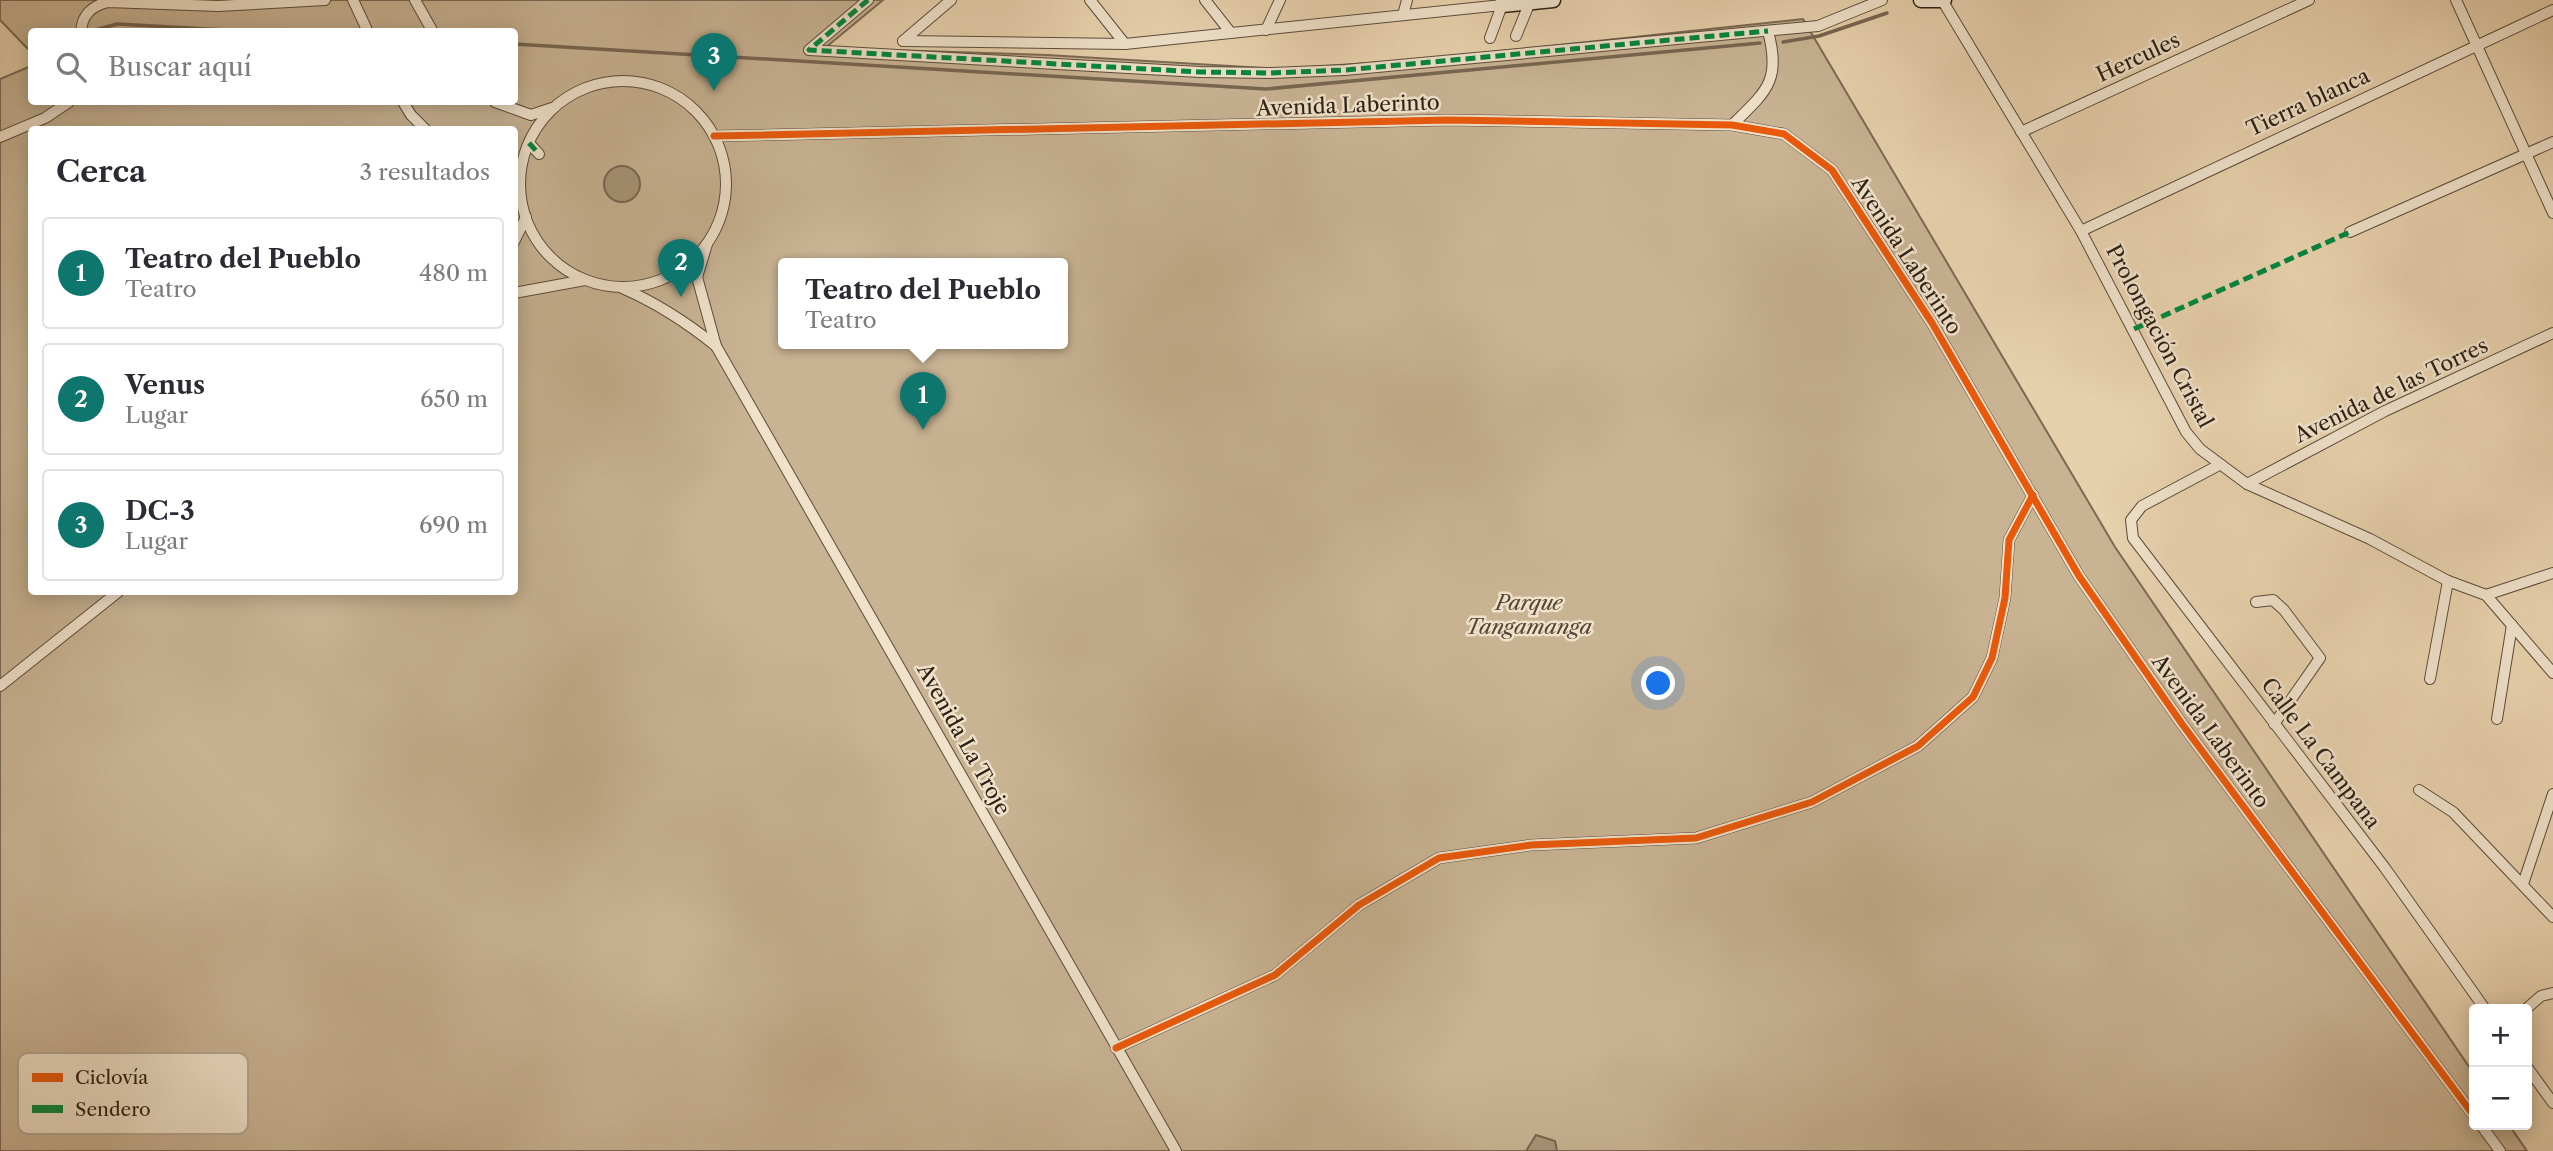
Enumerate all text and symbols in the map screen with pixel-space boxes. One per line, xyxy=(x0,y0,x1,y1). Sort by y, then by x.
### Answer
street label: Hercules xyxy=(2092,27,2184,87)
search box xyxy=(28,28,518,105)
pin: 3 xyxy=(691,33,737,91)
icon: search xyxy=(52,48,90,86)
text: Buscar aquí xyxy=(108,51,252,83)
street label: Tierra blanca xyxy=(2243,62,2374,141)
street label: Avenida Laberinto xyxy=(1255,89,1440,121)
text: Cerca xyxy=(56,153,146,190)
text: 3 resultados xyxy=(360,158,490,186)
street label: Avenida Laberinto xyxy=(1846,170,1967,339)
pin: 2 xyxy=(658,239,704,297)
street label: Prolongación Cristal xyxy=(2101,240,2219,432)
text: Teatro del Pueblo xyxy=(125,243,361,275)
popup xyxy=(778,258,1068,349)
text: 1 xyxy=(76,259,86,287)
text: 480 m xyxy=(419,259,488,287)
text: Teatro del Pueblo xyxy=(805,274,1041,306)
text: Teatro xyxy=(125,275,197,303)
text: Teatro xyxy=(805,306,877,334)
street label: Avenida de las Torres xyxy=(2289,332,2492,448)
text: Venus xyxy=(125,369,205,401)
pin: 1 xyxy=(900,372,946,430)
text: 2 xyxy=(74,385,88,413)
text: 650 m xyxy=(420,385,488,413)
text: Lugar xyxy=(125,401,188,429)
text: DC-3 xyxy=(125,495,195,527)
text: 3 xyxy=(75,511,88,539)
text: 690 m xyxy=(419,511,488,539)
text: Lugar xyxy=(125,527,188,555)
park label: Parque Tangamanga xyxy=(1466,590,1592,639)
street label: Avenida Laberinto xyxy=(2146,649,2275,813)
street label: Avenida La Troje xyxy=(912,658,1016,819)
your location xyxy=(1641,666,1675,700)
street label: Calle La Campana xyxy=(2256,673,2386,834)
map controls xyxy=(2469,1004,2532,1130)
button: + xyxy=(2469,1004,2532,1067)
legend xyxy=(18,1053,248,1134)
text: Ciclovía xyxy=(75,1066,148,1089)
button: − xyxy=(2469,1067,2532,1130)
text: Sendero xyxy=(75,1098,151,1121)

